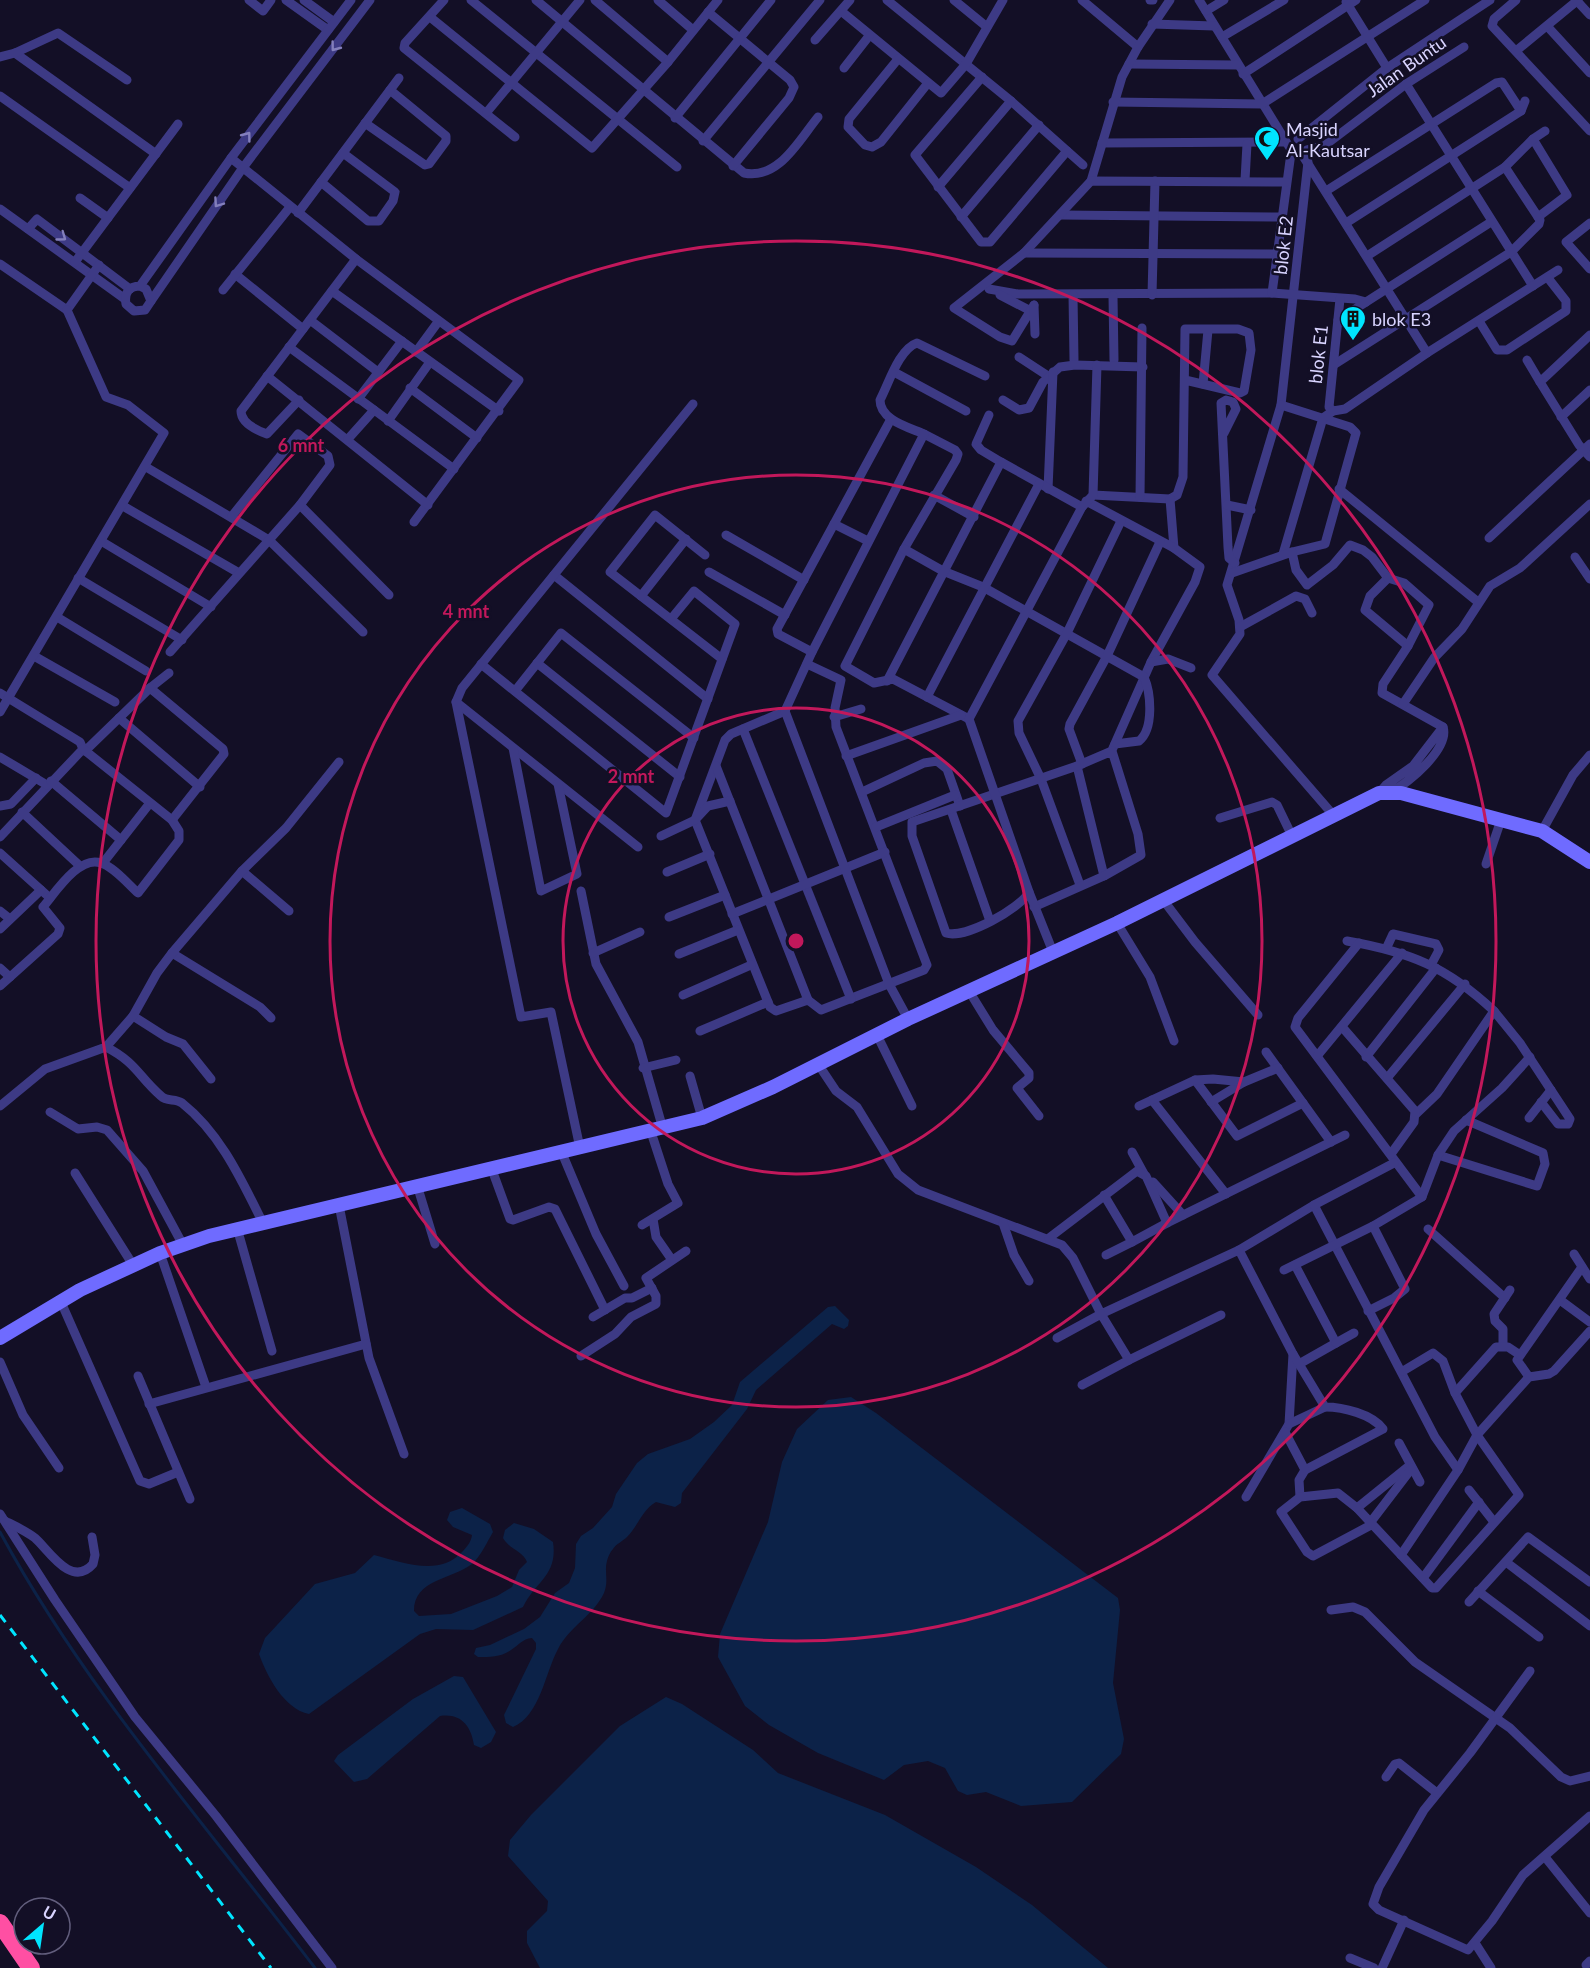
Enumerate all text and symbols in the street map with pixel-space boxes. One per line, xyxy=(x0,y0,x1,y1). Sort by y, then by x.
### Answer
street label: Jalan Buntu xyxy=(1362,31,1450,101)
one-way arrow xyxy=(331,40,342,51)
place label: Masjid Al-Kautsar xyxy=(1286,118,1370,161)
mosque icon: Masjid Al-Kautsar xyxy=(1252,124,1282,162)
one-way arrow xyxy=(240,132,251,143)
one-way arrow xyxy=(214,197,225,208)
street label: blok E2 xyxy=(1269,214,1297,276)
one-way arrow xyxy=(55,230,66,241)
building icon: blok E3 xyxy=(1338,304,1368,342)
place label: blok E3 xyxy=(1372,308,1431,330)
street label: blok E1 xyxy=(1304,323,1332,385)
text: 6 mnt xyxy=(278,434,325,456)
text: 4 mnt xyxy=(443,600,490,622)
text: 2 mnt xyxy=(608,765,655,787)
centre of rings xyxy=(786,931,806,951)
north arrow xyxy=(12,1896,72,1956)
text: U xyxy=(40,1901,59,1924)

